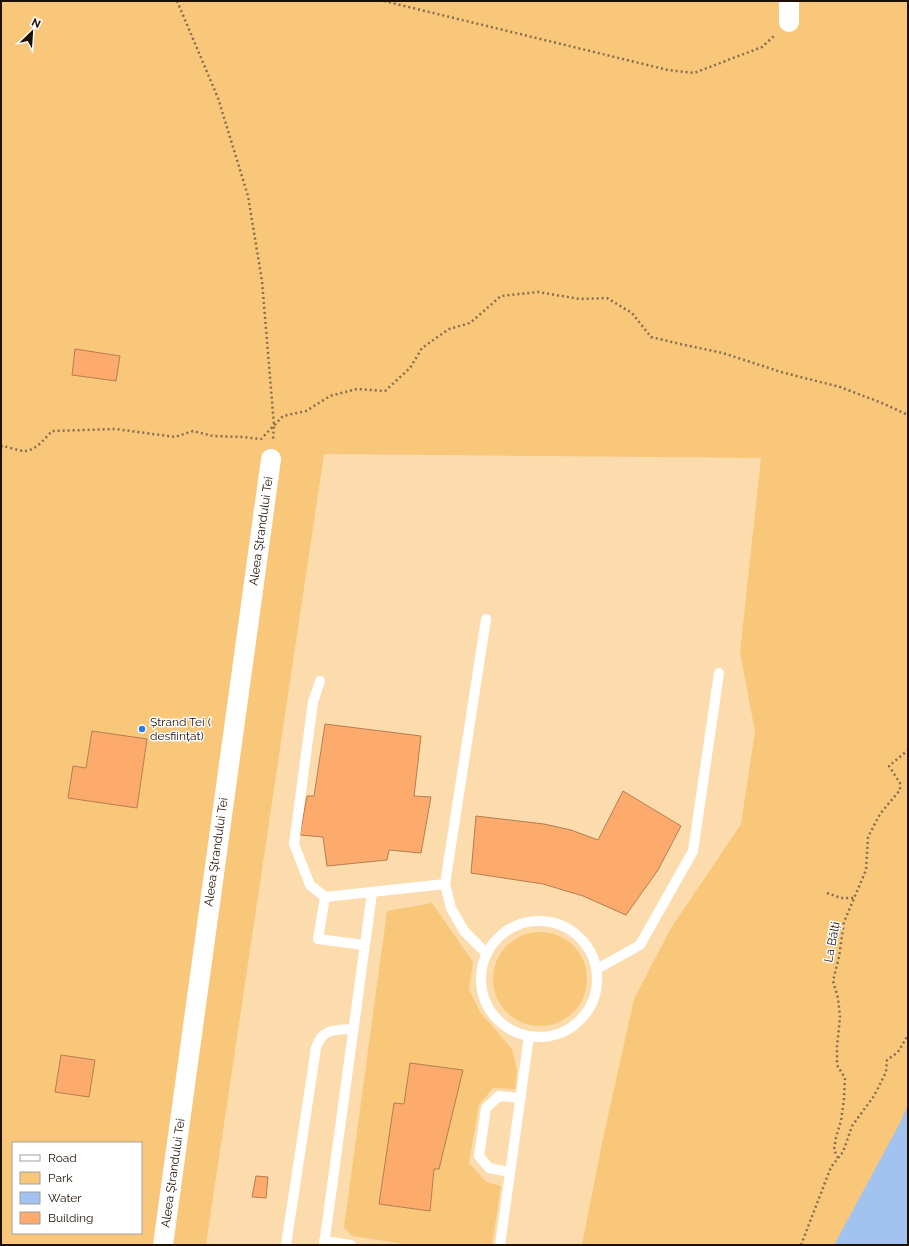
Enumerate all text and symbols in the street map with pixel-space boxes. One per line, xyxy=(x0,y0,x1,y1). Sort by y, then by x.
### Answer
north arrow xyxy=(12,12,52,52)
text: N xyxy=(29,16,43,31)
street label: Aleea Ștrandului Tei xyxy=(246,476,276,586)
place label: Ștrand Tei ( desființat) xyxy=(150,715,211,743)
marker: Ștrand Tei ( desființat) xyxy=(137,724,147,734)
street label: Aleea Ștrandului Tei xyxy=(201,797,231,907)
street label: La Bălți xyxy=(821,921,843,963)
street label: Aleea Ștrandului Tei xyxy=(158,1118,188,1228)
legend xyxy=(12,1142,142,1234)
text: Road xyxy=(48,1151,77,1165)
text: Park xyxy=(48,1171,73,1185)
text: Water xyxy=(48,1191,82,1205)
text: Building xyxy=(48,1211,94,1225)

